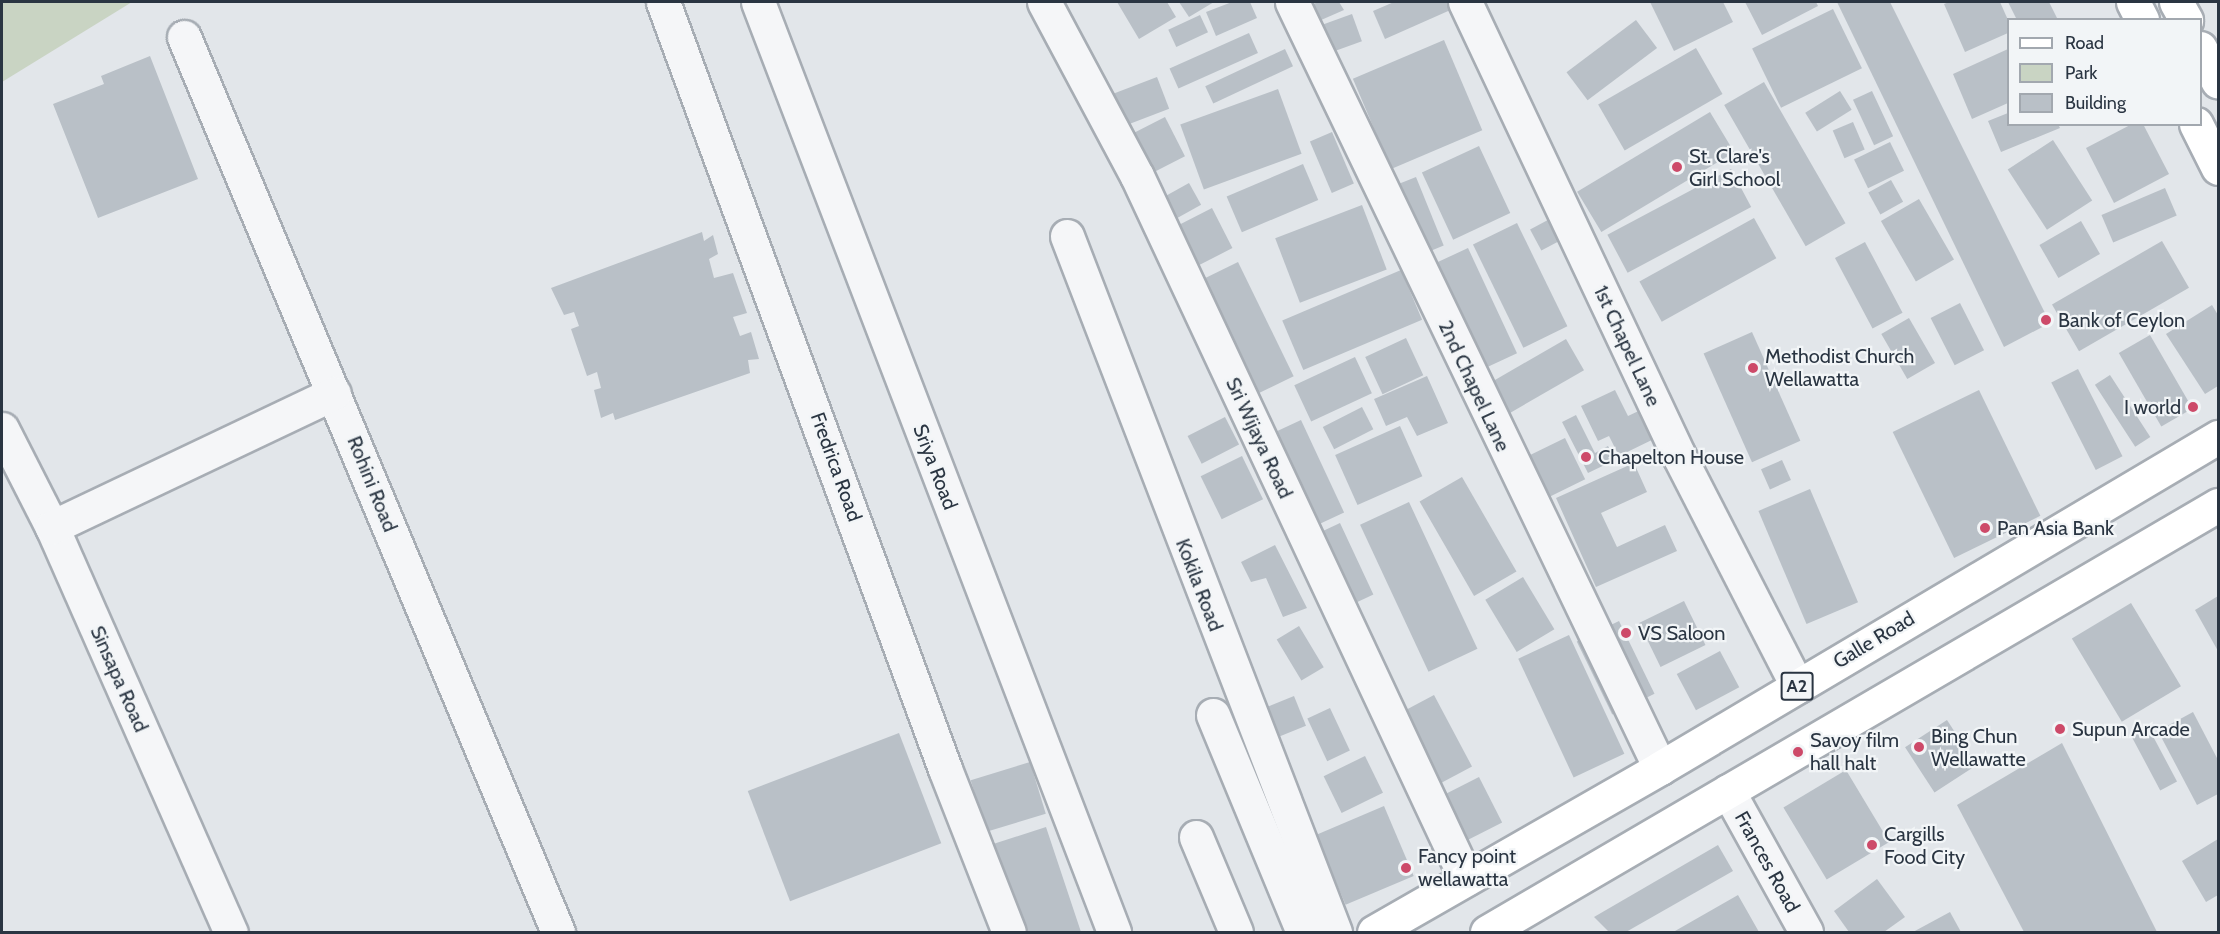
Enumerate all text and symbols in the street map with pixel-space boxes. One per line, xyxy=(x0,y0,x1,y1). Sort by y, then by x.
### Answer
legend xyxy=(2007,18,2202,126)
text: Road xyxy=(2065,32,2104,54)
text: Park xyxy=(2065,62,2097,84)
text: Building xyxy=(2065,92,2126,114)
place label: St. Clare's Girl School xyxy=(1689,144,1780,191)
marker: St. Clare's Girl School xyxy=(1670,160,1684,174)
street label: 1st Chapel Lane xyxy=(1589,282,1665,410)
place label: Bank of Ceylon xyxy=(2058,308,2185,332)
marker: Bank of Ceylon xyxy=(2039,313,2053,327)
street label: 2nd Chapel Lane xyxy=(1433,317,1515,455)
place label: Methodist Church Wellawatta xyxy=(1765,344,1914,391)
marker: Methodist Church Wellawatta xyxy=(1746,361,1760,375)
street label: Sri Wijaya Road xyxy=(1221,374,1297,502)
place label: I world xyxy=(2124,395,2181,419)
marker: I world xyxy=(2186,400,2200,414)
street label: Fredrica Road xyxy=(805,409,867,525)
street label: Sriya Road xyxy=(908,421,962,513)
street label: Rohini Road xyxy=(342,433,402,535)
place label: Chapelton House xyxy=(1598,445,1744,469)
marker: Chapelton House xyxy=(1579,450,1593,464)
place label: Pan Asia Bank xyxy=(1997,516,2114,540)
marker: Pan Asia Bank xyxy=(1978,521,1992,535)
street label: Kokila Road xyxy=(1170,535,1228,635)
street label: Galle Road xyxy=(1829,606,1919,674)
place label: VS Saloon xyxy=(1638,621,1725,645)
street label: Sinsapa Road xyxy=(85,622,153,736)
marker: VS Saloon xyxy=(1619,626,1633,640)
road number: A2 xyxy=(1780,671,1814,701)
place label: Supun Arcade xyxy=(2072,717,2190,741)
marker: Supun Arcade xyxy=(2053,722,2067,736)
place label: Bing Chun Wellawatte xyxy=(1931,724,2026,771)
place label: Savoy film hall halt xyxy=(1810,728,1899,775)
marker: Bing Chun Wellawatte xyxy=(1912,740,1926,754)
marker: Savoy film hall halt xyxy=(1791,745,1805,759)
street label: Frances Road xyxy=(1729,807,1805,917)
place label: Cargills Food City xyxy=(1884,822,1965,869)
marker: Cargills Food City xyxy=(1865,838,1879,852)
place label: Fancy point wellawatta xyxy=(1418,844,1516,891)
marker: Fancy point wellawatta xyxy=(1399,861,1413,875)

